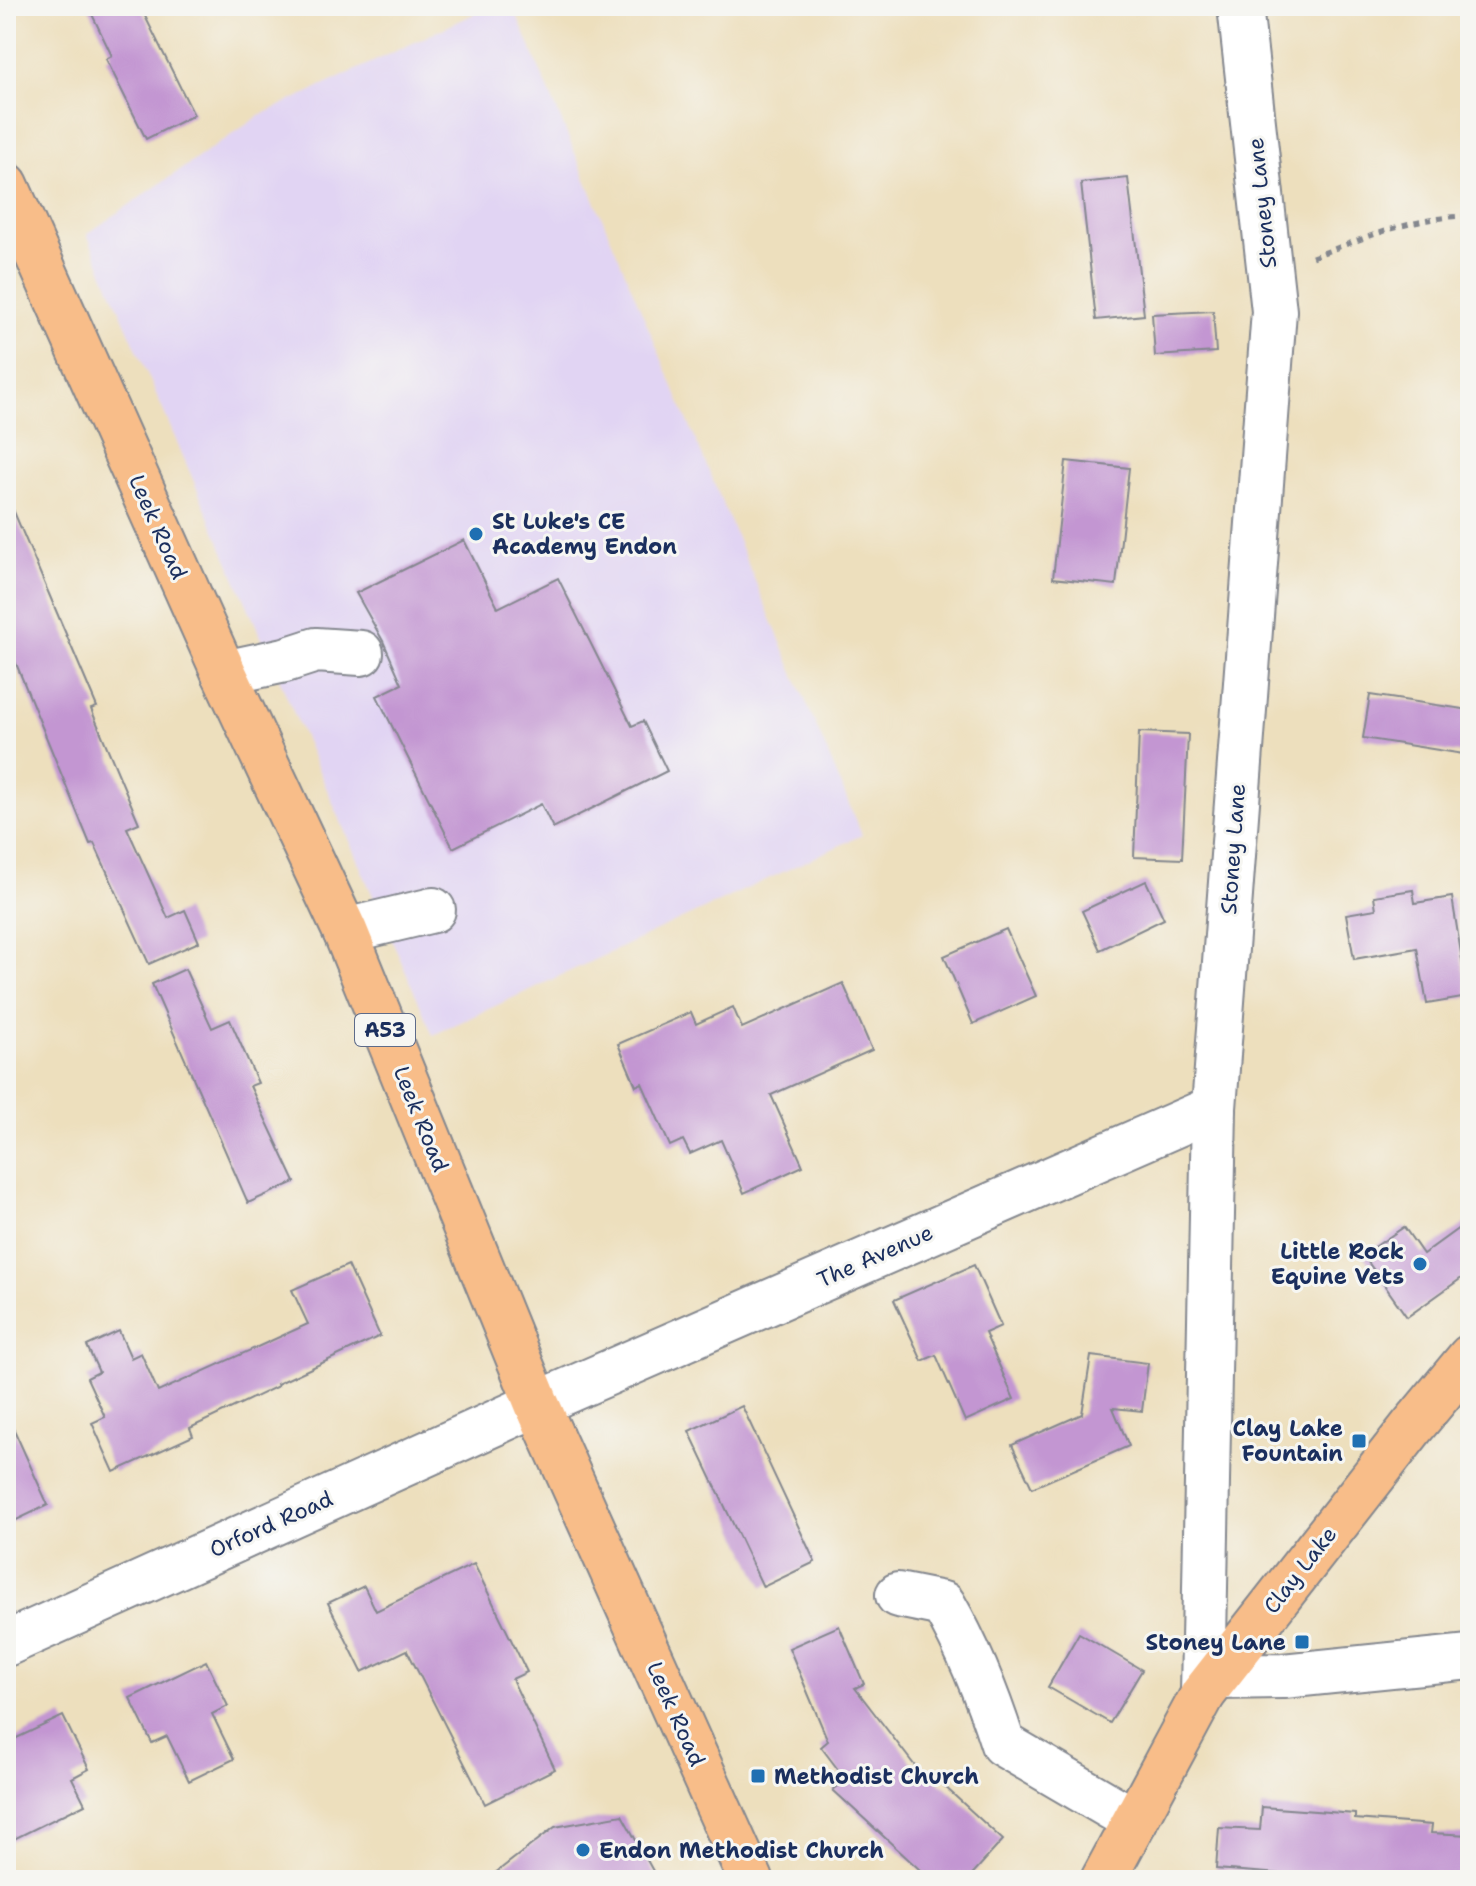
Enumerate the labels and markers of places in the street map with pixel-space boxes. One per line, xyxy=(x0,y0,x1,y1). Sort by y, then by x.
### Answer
place label: St Luke's CE Academy Endon xyxy=(492,507,677,561)
marker: St Luke's CE Academy Endon xyxy=(467,525,485,543)
place label: Little Rock Equine Vets xyxy=(1271,1237,1404,1291)
marker: Little Rock Equine Vets xyxy=(1411,1255,1429,1273)
place label: Clay Lake Fountain xyxy=(1233,1414,1343,1468)
marker: Clay Lake Fountain xyxy=(1350,1432,1368,1450)
place label: Stoney Lane xyxy=(1145,1628,1286,1657)
marker: Stoney Lane xyxy=(1293,1633,1311,1651)
place label: Methodist Church xyxy=(774,1762,979,1791)
marker: Methodist Church xyxy=(749,1767,767,1785)
place label: Endon Methodist Church xyxy=(599,1836,884,1865)
marker: Endon Methodist Church xyxy=(574,1841,592,1859)

